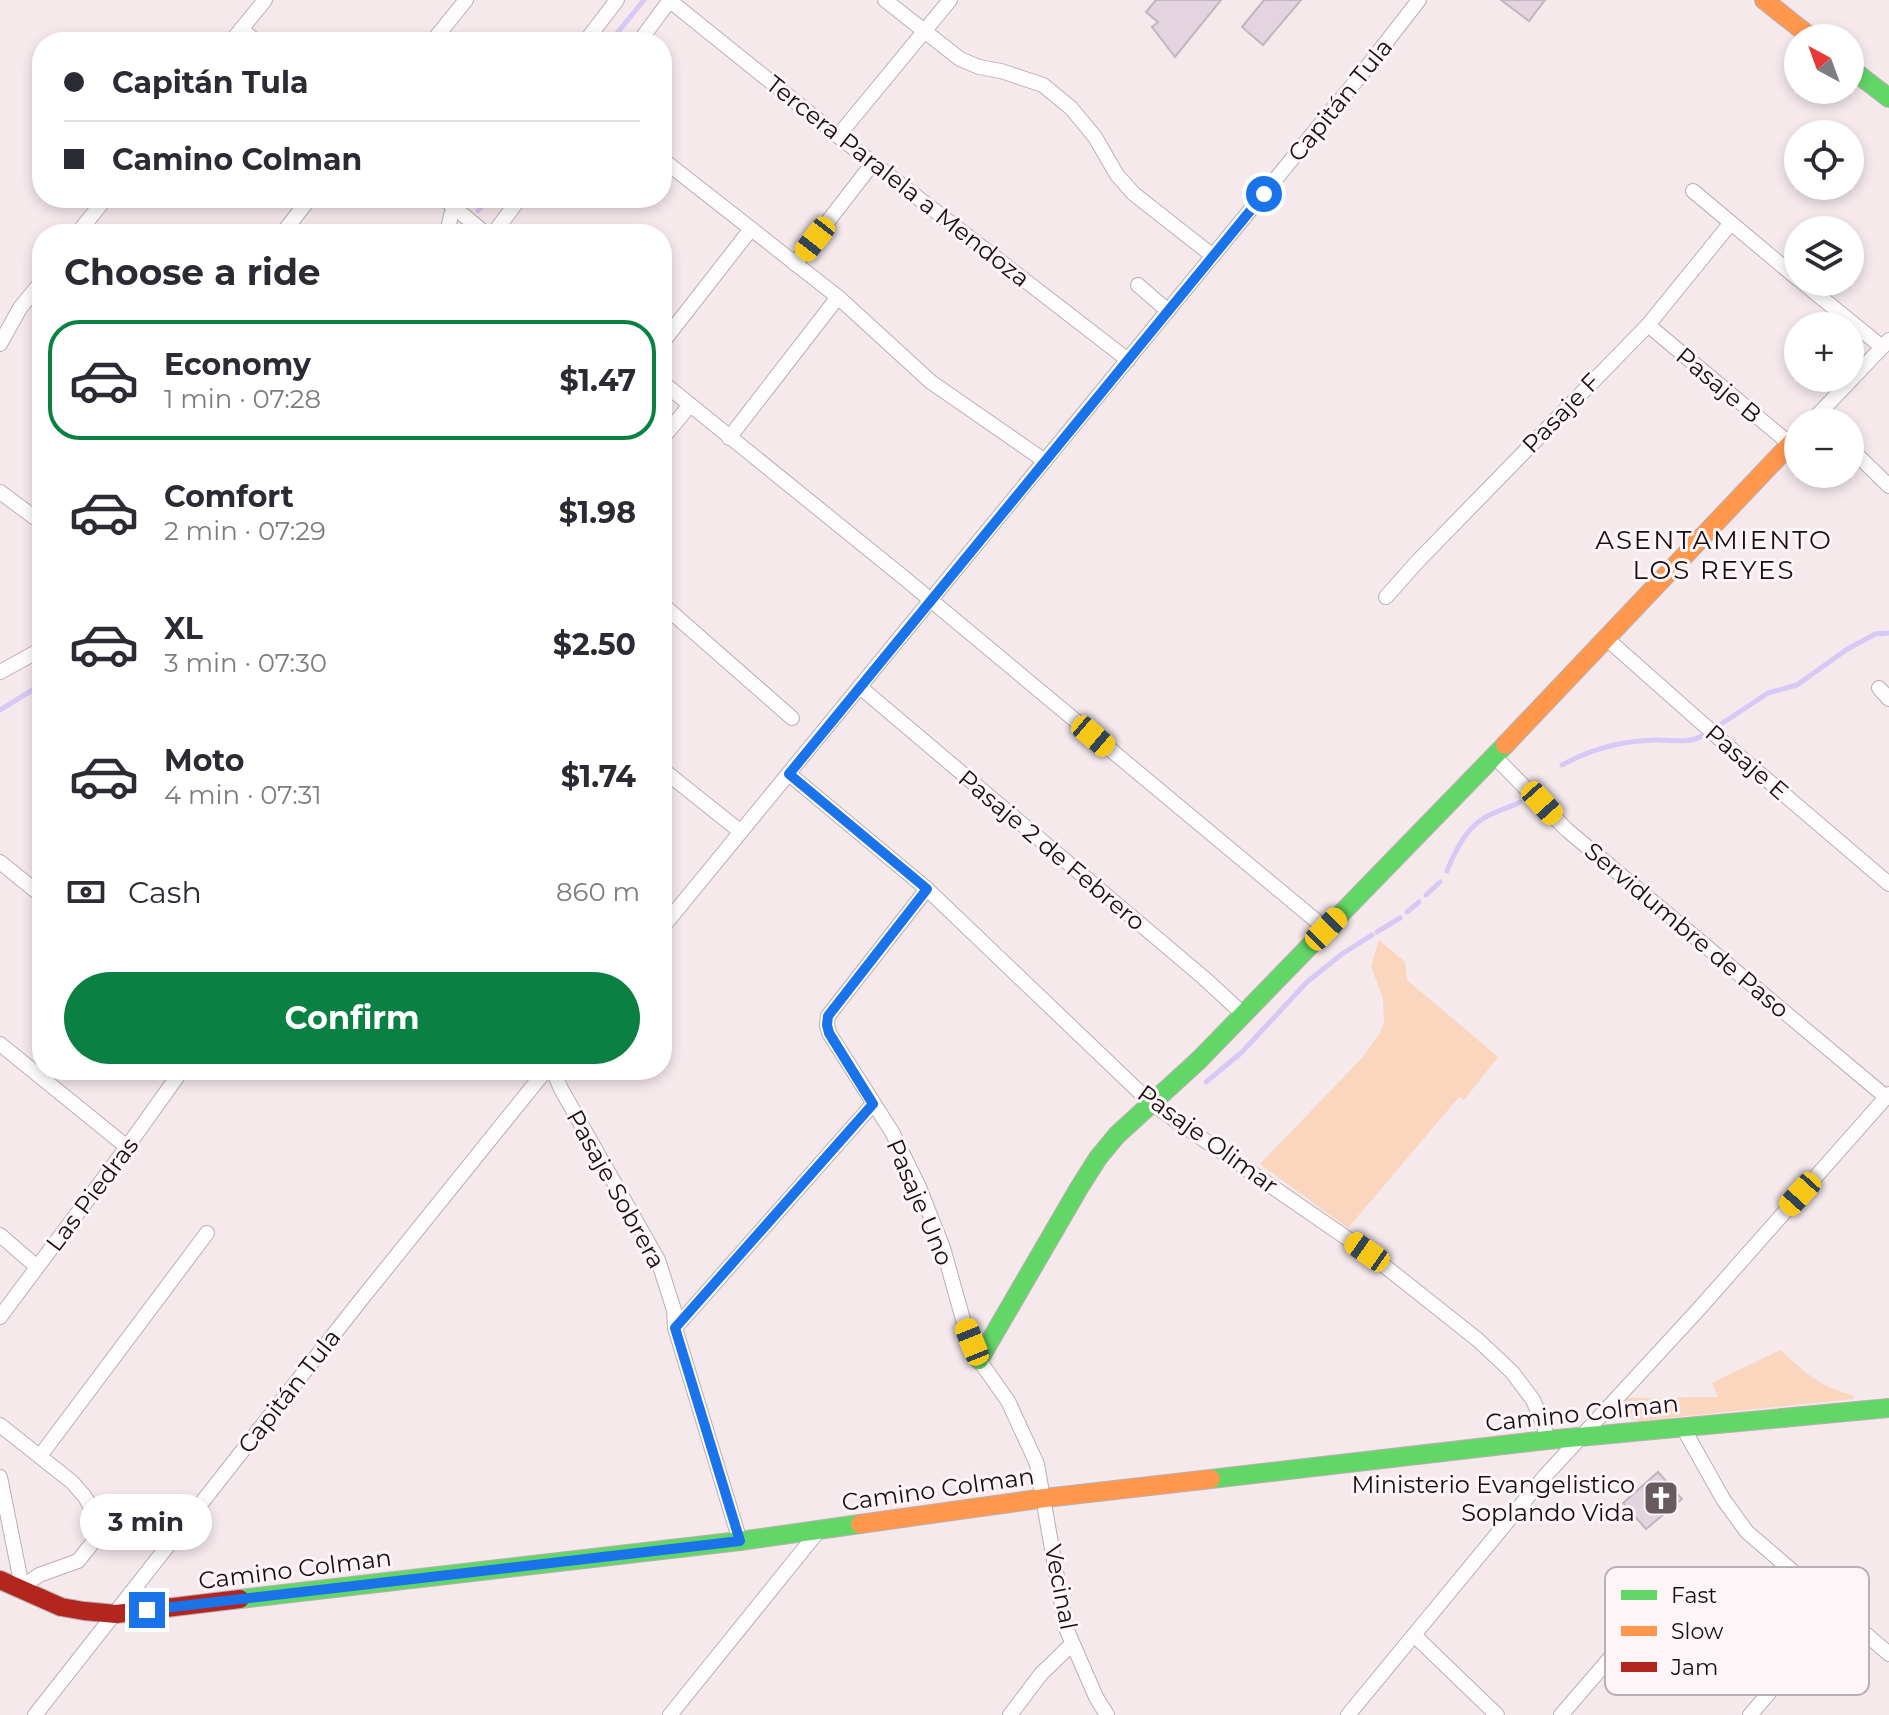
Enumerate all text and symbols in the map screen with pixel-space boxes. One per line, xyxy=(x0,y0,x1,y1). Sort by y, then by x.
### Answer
north arrow xyxy=(1784,24,1864,104)
map controls xyxy=(1784,24,1864,488)
street label: Capitán Tula xyxy=(1282,33,1398,167)
text: Capitán Tula xyxy=(112,64,308,101)
street label: Tercera Paralela a Mendoza xyxy=(760,69,1036,293)
button: locate xyxy=(1784,120,1864,200)
text: Camino Colman xyxy=(112,141,362,178)
route start xyxy=(1246,176,1282,212)
car xyxy=(791,213,839,265)
button: layers xyxy=(1784,216,1864,296)
text: Choose a ride xyxy=(64,250,321,294)
button: + xyxy=(1784,312,1864,392)
street label: Pasaje B xyxy=(1670,341,1768,429)
icon: car xyxy=(68,344,140,416)
text: Economy xyxy=(164,346,311,383)
text: $1.47 xyxy=(560,362,636,399)
street label: Pasaje F xyxy=(1516,367,1606,459)
text: 1 min · 07:28 xyxy=(164,383,321,415)
button: − xyxy=(1784,408,1864,488)
icon: car xyxy=(68,476,140,548)
text: Comfort xyxy=(164,478,294,515)
text: $1.98 xyxy=(559,494,636,531)
text: 2 min · 07:29 xyxy=(164,515,326,547)
district label: ASENTAMIENTO LOS REYES xyxy=(1595,524,1833,586)
icon: car xyxy=(68,608,140,680)
text: XL xyxy=(164,610,203,647)
text: $2.50 xyxy=(553,626,636,663)
text: 3 min · 07:30 xyxy=(164,647,327,679)
car xyxy=(1067,711,1119,761)
street label: Pasaje E xyxy=(1700,718,1794,806)
icon: car xyxy=(68,740,140,812)
text: Moto xyxy=(164,742,245,779)
text: $1.74 xyxy=(561,758,636,795)
street label: Pasaje 2 de Febrero xyxy=(953,763,1151,937)
car xyxy=(1517,777,1567,829)
text: 4 min · 07:31 xyxy=(164,779,322,811)
street label: Servidumbre de Paso xyxy=(1579,836,1795,1024)
icon: cash xyxy=(64,870,108,914)
text: Cash xyxy=(128,874,202,911)
text: 860 m xyxy=(556,876,640,908)
car xyxy=(1301,903,1351,955)
button: Confirm xyxy=(64,972,640,1064)
street label: Pasaje Olimar xyxy=(1132,1078,1284,1200)
street label: Pasaje Sobrera xyxy=(560,1105,672,1273)
street label: Las Piedras xyxy=(40,1131,144,1257)
street label: Pasaje Uno xyxy=(880,1134,960,1270)
car xyxy=(1775,1168,1825,1220)
car xyxy=(1340,1228,1394,1276)
car xyxy=(952,1315,992,1369)
street label: Capitán Tula xyxy=(232,1323,346,1459)
street label: Camino Colman xyxy=(1484,1388,1680,1438)
street label: Camino Colman xyxy=(840,1461,1036,1517)
place label: Ministerio Evangelistico Soplando Vida xyxy=(1351,1470,1635,1527)
church icon: Ministerio Evangelistico Soplando Vida xyxy=(1642,1479,1680,1517)
callout: 3 min xyxy=(81,1494,213,1550)
text: 3 min xyxy=(108,1506,184,1538)
street label: Vecinal xyxy=(1039,1542,1083,1632)
street label: Camino Colman xyxy=(197,1543,393,1595)
legend xyxy=(1605,1567,1869,1695)
text: Fast xyxy=(1671,1582,1717,1609)
route end xyxy=(129,1592,165,1628)
text: Slow xyxy=(1671,1618,1724,1645)
text: Jam xyxy=(1670,1654,1718,1681)

